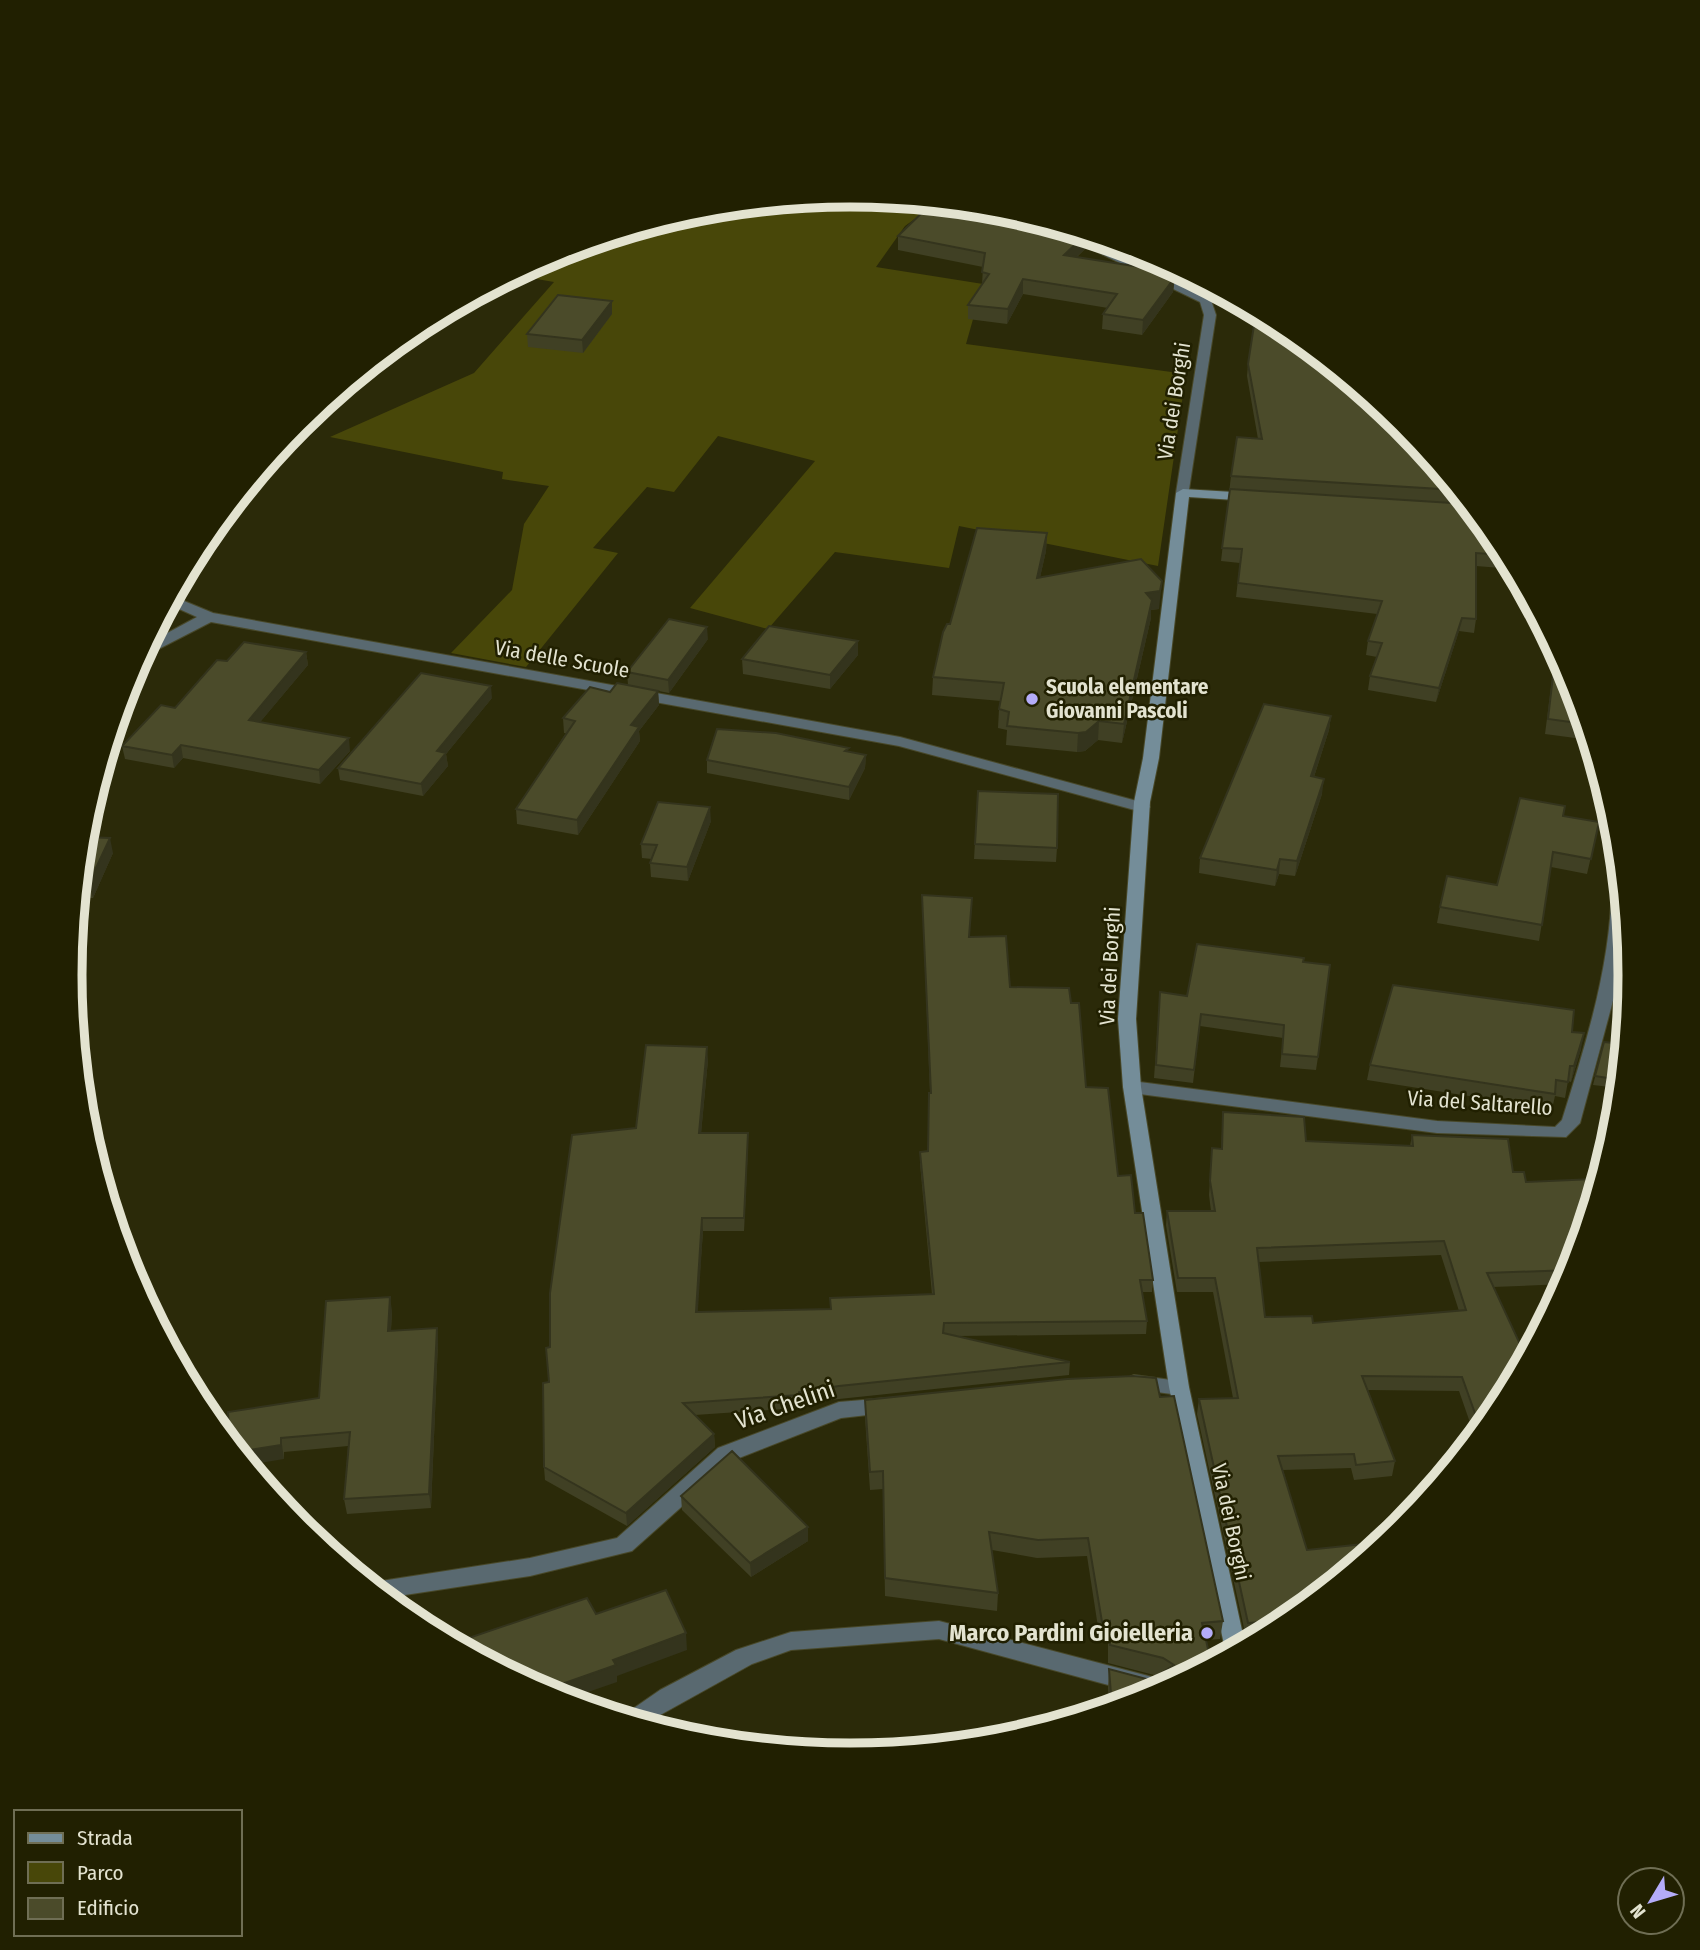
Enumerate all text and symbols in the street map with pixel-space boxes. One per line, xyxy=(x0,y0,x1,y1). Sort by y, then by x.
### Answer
street label: Via dei Borghi xyxy=(1152,340,1196,462)
street label: Via delle Scuole xyxy=(493,634,631,684)
place label: Scuola elementare Giovanni Pascoli xyxy=(1046,674,1209,724)
marker: Scuola elementare Giovanni Pascoli xyxy=(1024,691,1040,707)
street label: Via dei Borghi xyxy=(1094,906,1126,1026)
street label: Via del Saltarello xyxy=(1407,1085,1553,1121)
street label: Via Chelini xyxy=(732,1375,838,1435)
street label: Via dei Borghi xyxy=(1206,1461,1256,1583)
place label: Marco Pardini Gioielleria xyxy=(949,1619,1193,1647)
marker: Marco Pardini Gioielleria xyxy=(1199,1625,1215,1641)
legend xyxy=(14,1810,242,1936)
text: Strada xyxy=(77,1825,133,1851)
text: Parco xyxy=(77,1860,124,1886)
north arrow xyxy=(1616,1866,1686,1936)
text: Edificio xyxy=(77,1895,139,1921)
text: N xyxy=(1625,1900,1651,1923)

